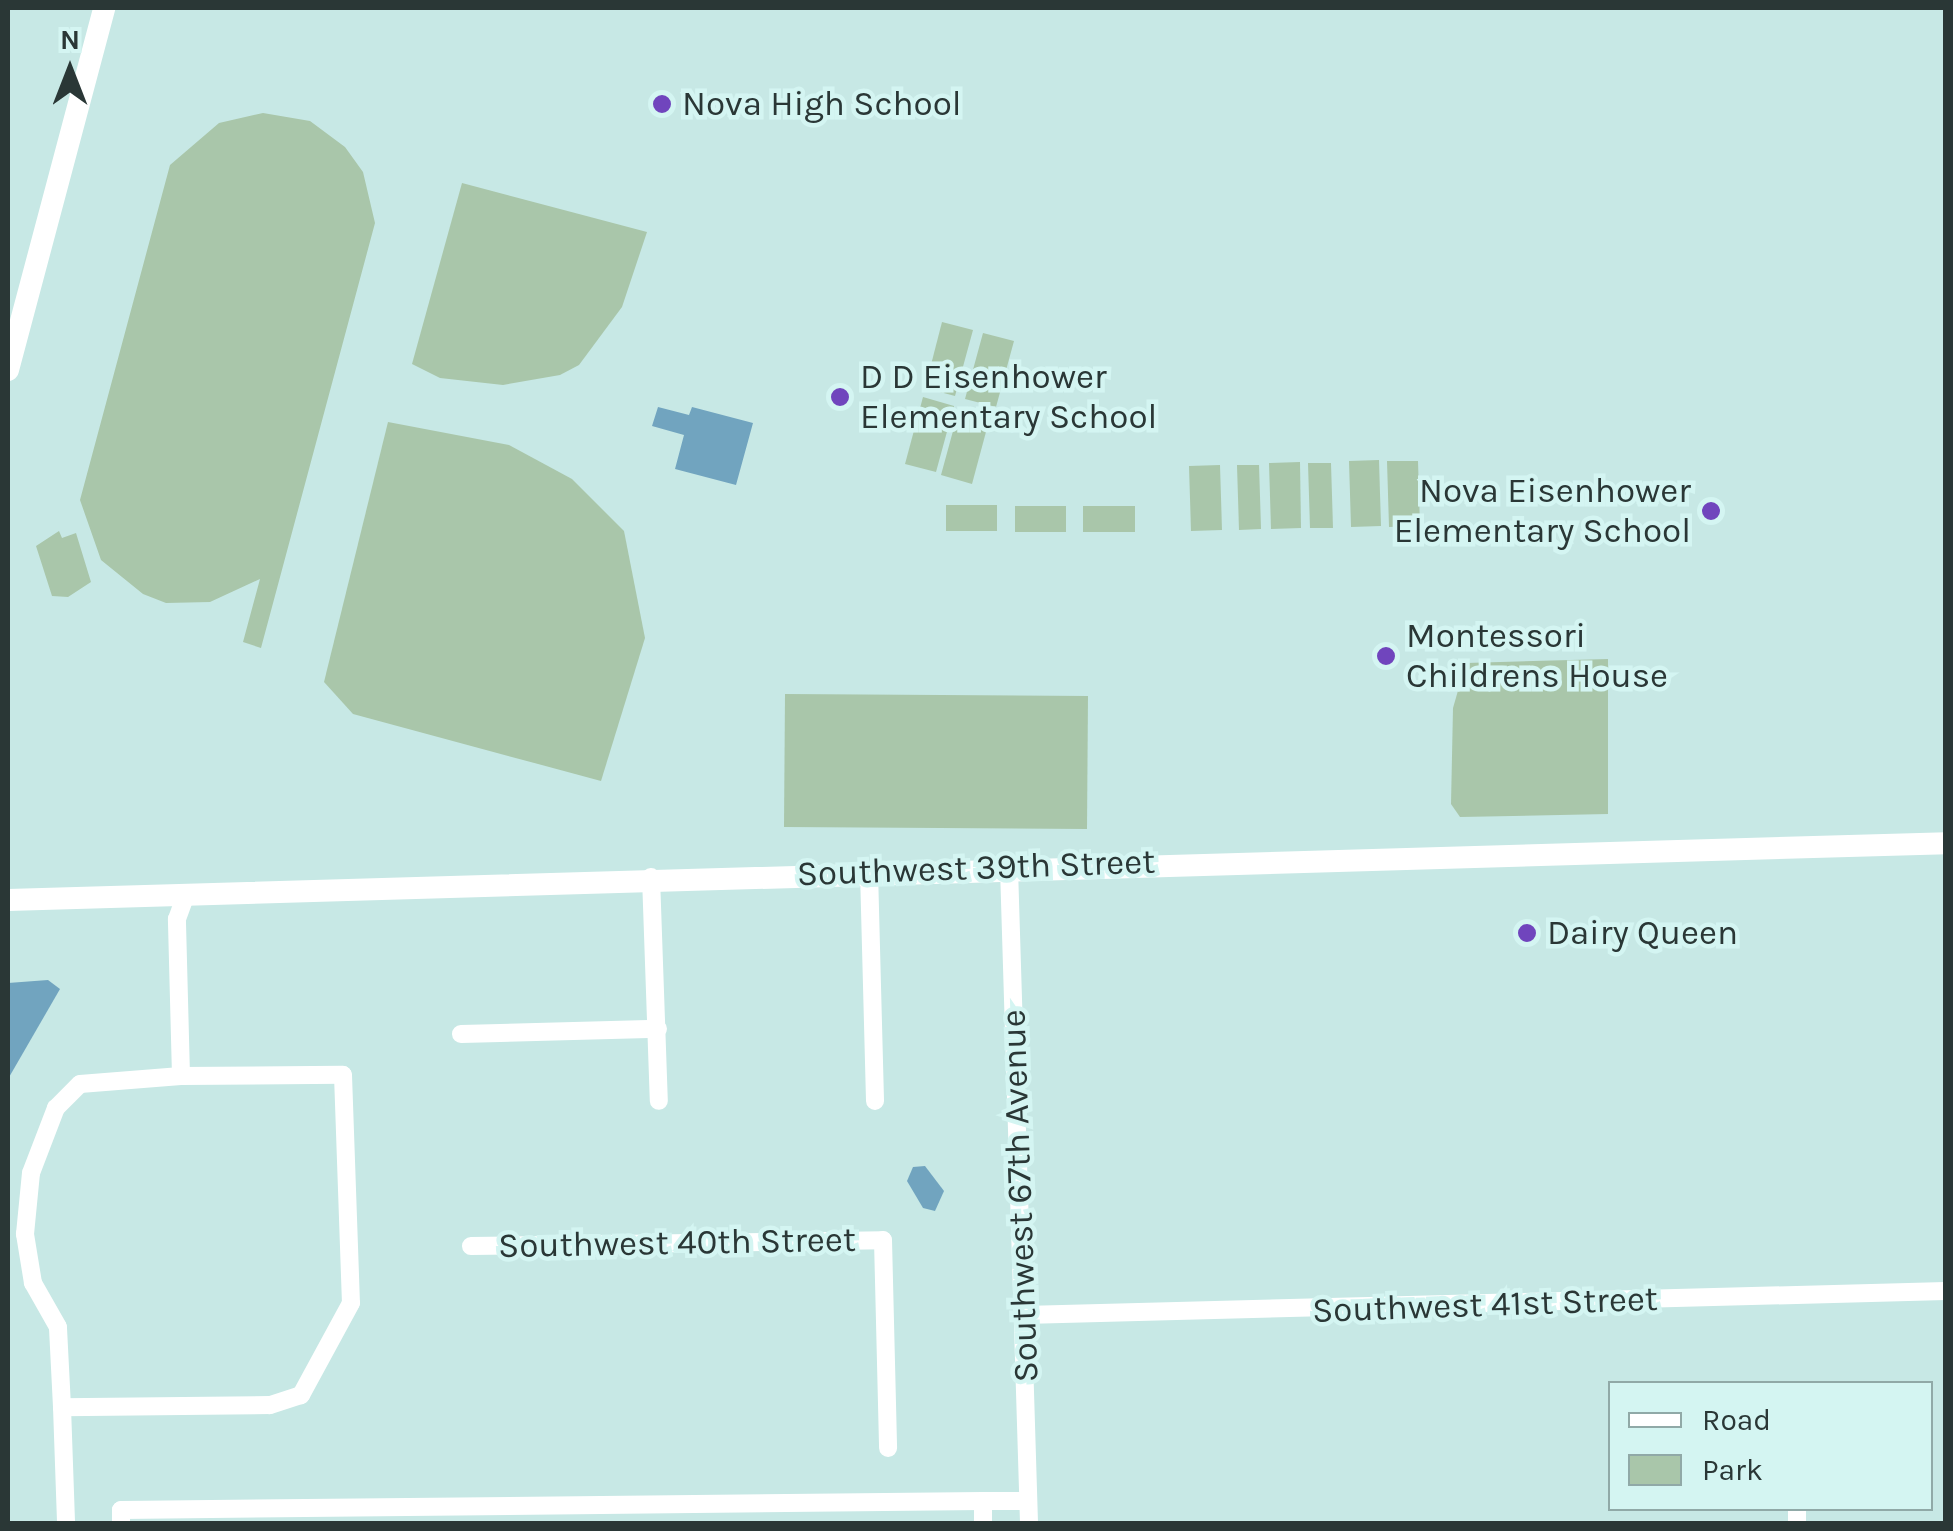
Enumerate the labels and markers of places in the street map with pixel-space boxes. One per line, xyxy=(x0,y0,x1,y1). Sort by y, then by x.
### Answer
place label: Nova High School xyxy=(682,83,962,125)
marker: Nova High School xyxy=(651,93,673,115)
place label: D D Eisenhower Elementary School xyxy=(860,356,1157,438)
marker: D D Eisenhower Elementary School xyxy=(829,386,851,408)
place label: Nova Eisenhower Elementary School xyxy=(1394,470,1691,552)
marker: Nova Eisenhower Elementary School xyxy=(1700,500,1722,522)
place label: Montessori Childrens House xyxy=(1406,615,1668,697)
marker: Montessori Childrens House xyxy=(1375,645,1397,667)
place label: Dairy Queen xyxy=(1547,912,1738,954)
marker: Dairy Queen xyxy=(1516,922,1538,944)

